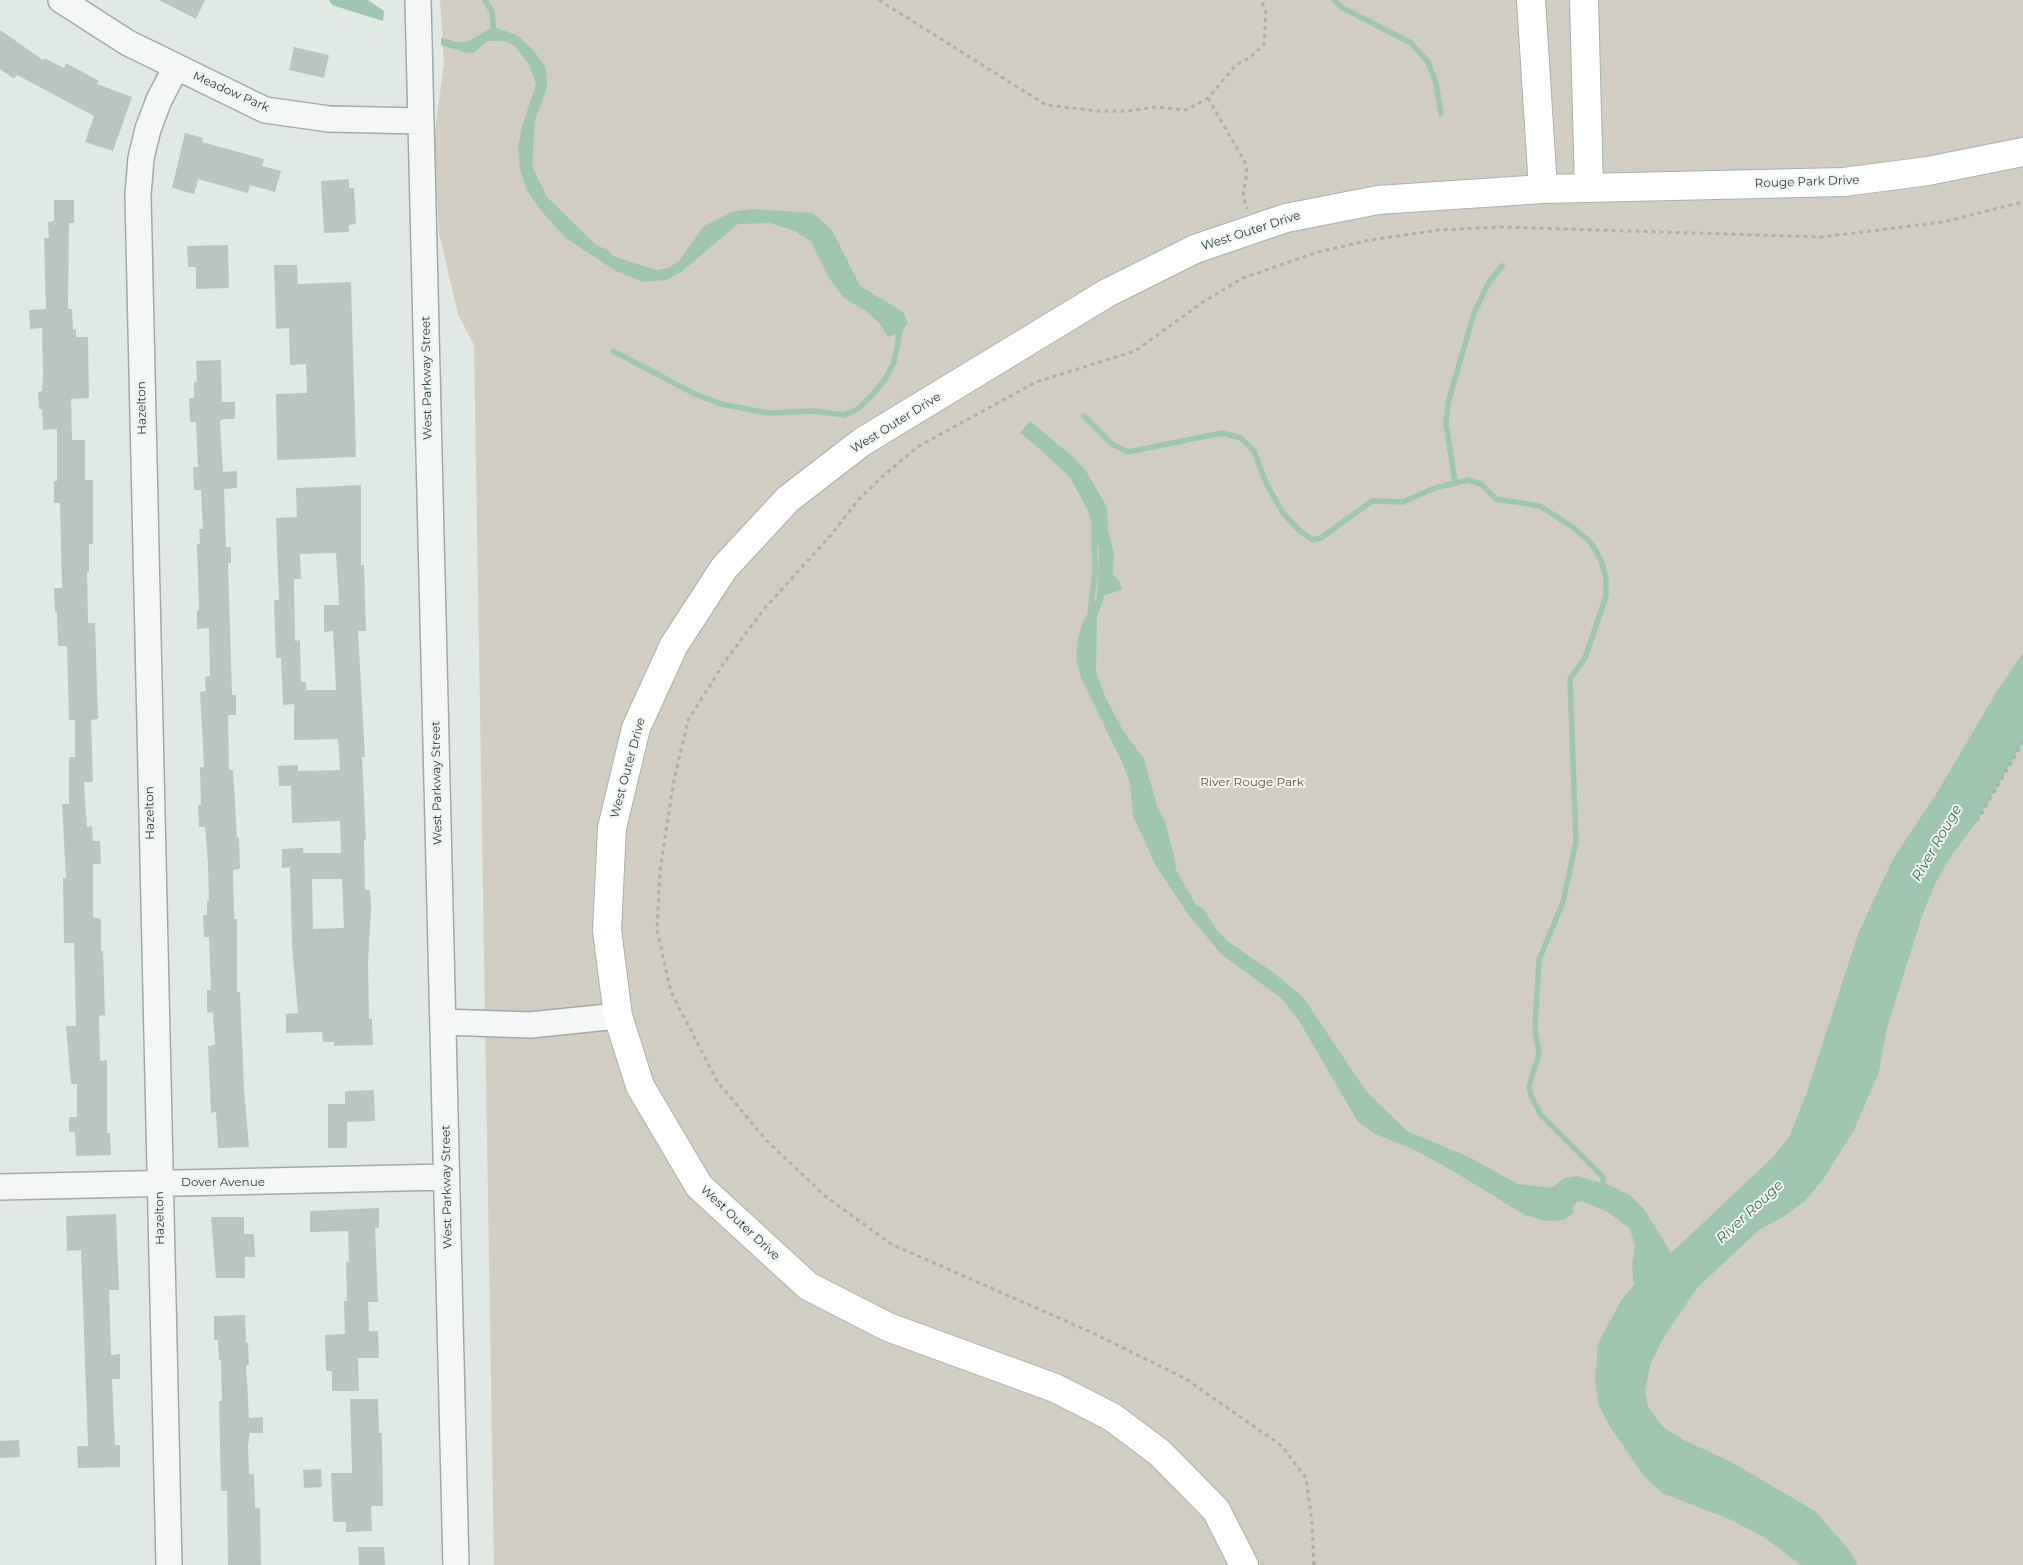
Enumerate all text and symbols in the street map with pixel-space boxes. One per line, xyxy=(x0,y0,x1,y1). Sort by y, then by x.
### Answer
street label: Meadow Park xyxy=(191,69,271,115)
street label: Rouge Park Drive xyxy=(1754,173,1860,191)
street label: West Outer Drive xyxy=(1200,208,1302,254)
street label: West Parkway Street xyxy=(419,316,435,440)
street label: Hazelton xyxy=(134,381,150,435)
street label: West Outer Drive xyxy=(848,390,944,456)
street label: West Outer Drive xyxy=(608,716,648,820)
street label: West Parkway Street xyxy=(429,721,445,845)
park label: River Rouge Park xyxy=(1200,775,1304,789)
street label: Hazelton xyxy=(142,786,158,840)
water label: River Rouge xyxy=(1908,802,1966,884)
street label: West Parkway Street xyxy=(439,1125,455,1249)
street label: Dover Avenue xyxy=(181,1175,265,1189)
water label: River Rouge xyxy=(1713,1177,1787,1247)
street label: West Outer Drive xyxy=(697,1183,783,1263)
street label: Hazelton xyxy=(152,1191,168,1245)

